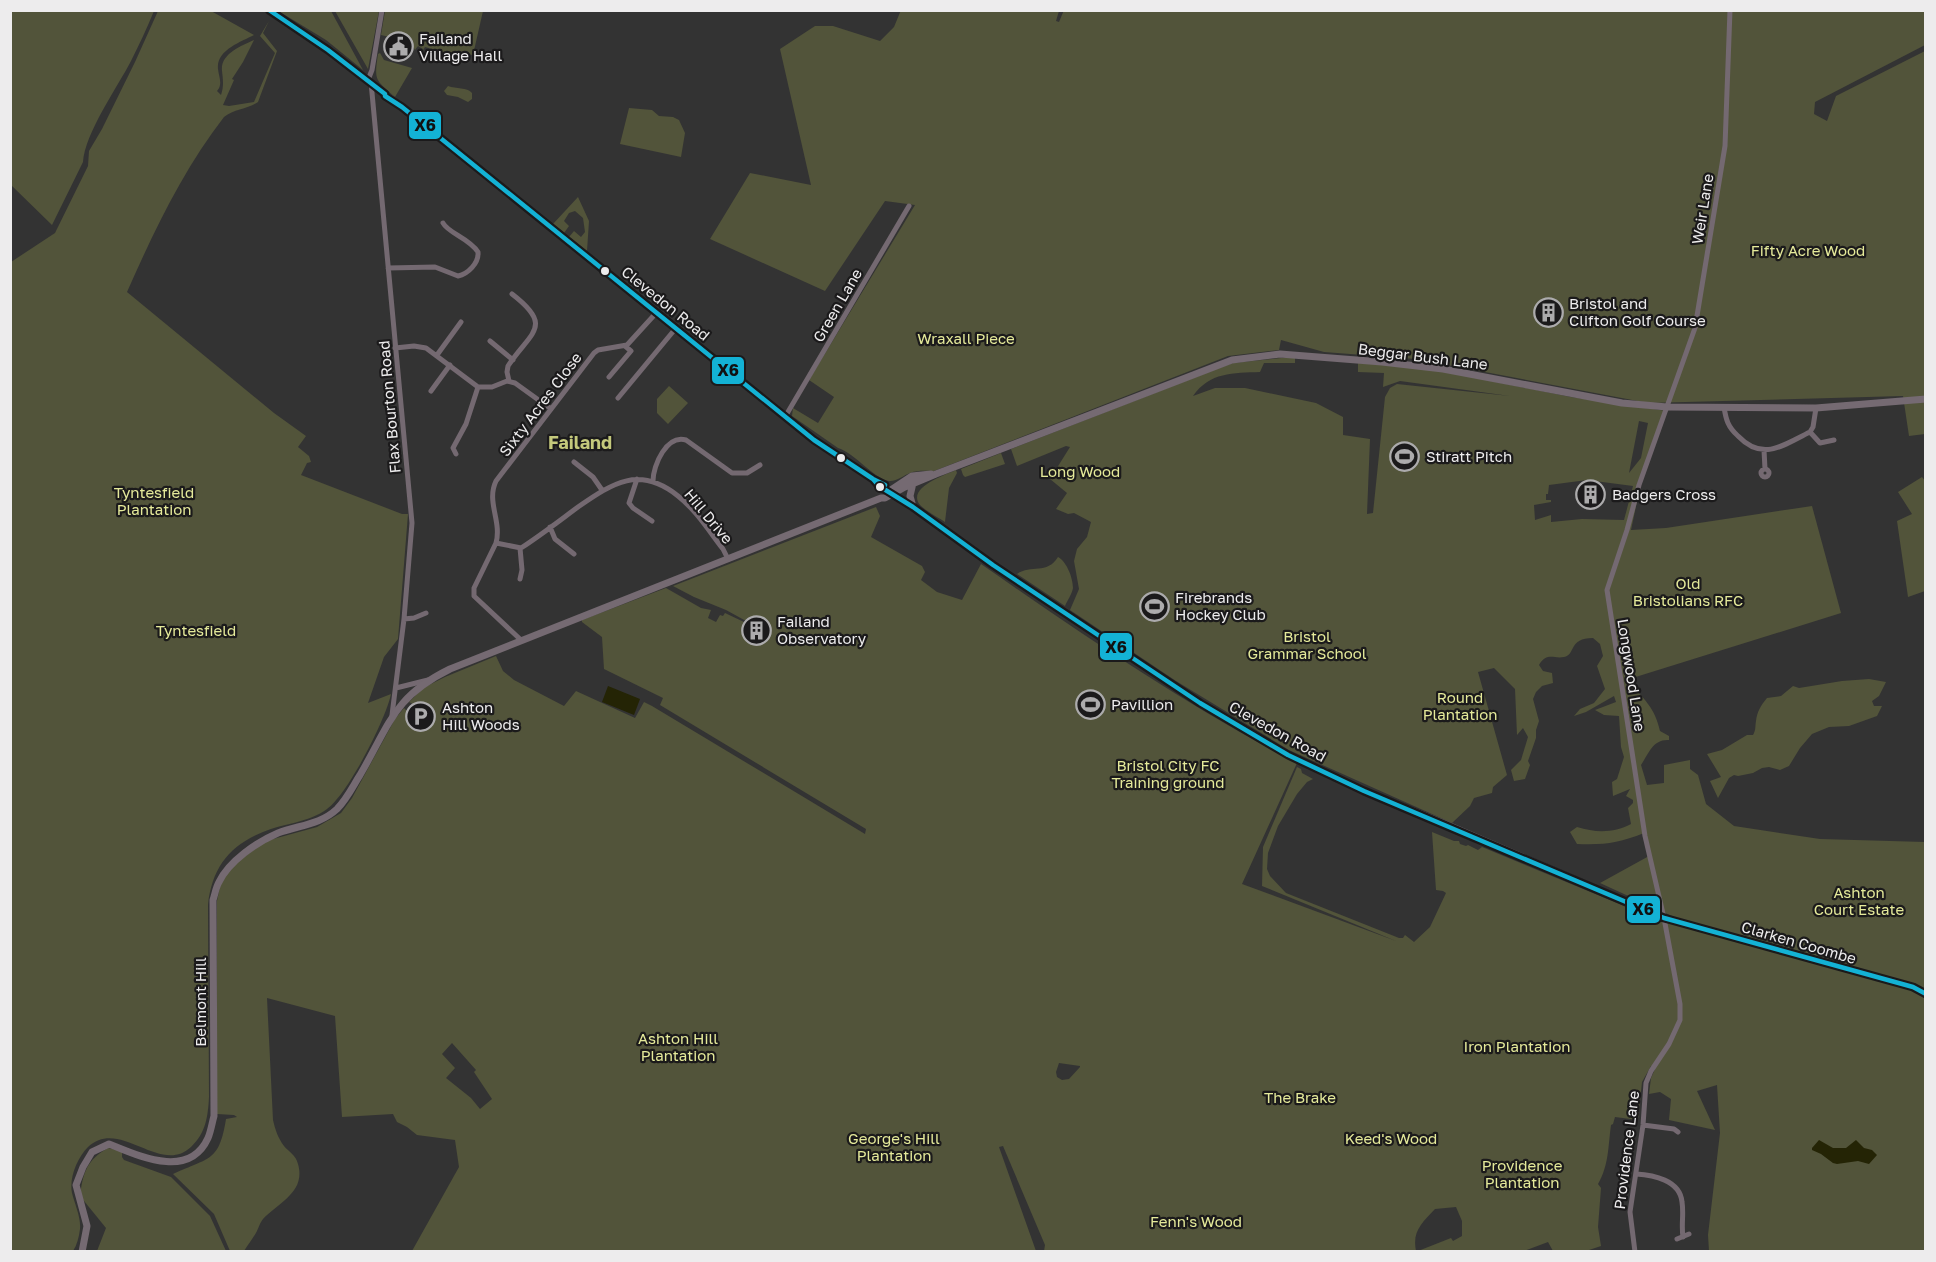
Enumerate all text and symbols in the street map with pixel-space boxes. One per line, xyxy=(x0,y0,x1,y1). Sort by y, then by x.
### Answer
place label: Failand Village Hall xyxy=(419,29,502,64)
public building icon: Failand Village Hall xyxy=(382,31,414,63)
line badge: X6 xyxy=(408,111,442,140)
text: X6 xyxy=(414,115,436,135)
street label: Weir Lane xyxy=(1688,172,1717,246)
park label: Fifty Acre Wood xyxy=(1751,241,1865,259)
street label: Clevedon Road xyxy=(618,262,714,344)
unlabelled marker xyxy=(599,265,611,277)
street label: Green Lane xyxy=(809,265,865,345)
place label: Bristol and Clifton Golf Course xyxy=(1569,294,1706,329)
building icon: Bristol and Clifton Golf Course xyxy=(1532,296,1564,328)
park label: Wraxall Piece xyxy=(917,329,1015,347)
street label: Beggar Bush Lane xyxy=(1357,339,1489,373)
street label: Flax Bourton Road xyxy=(374,340,404,474)
street label: Sixty Acres Close xyxy=(495,348,585,459)
line badge: X6 xyxy=(711,356,745,385)
text: X6 xyxy=(717,360,739,380)
district label: Failand xyxy=(548,431,612,453)
sports icon: Stiratt Pitch xyxy=(1389,440,1421,472)
place label: Stiratt Pitch xyxy=(1426,447,1512,465)
unlabelled marker xyxy=(835,452,847,464)
park label: Long Wood xyxy=(1040,462,1120,480)
building icon: Badgers Cross xyxy=(1575,478,1607,510)
unlabelled marker xyxy=(874,481,886,493)
park label: Tyntesfield Plantation xyxy=(114,483,194,518)
street label: Hill Drive xyxy=(681,485,737,547)
place label: Badgers Cross xyxy=(1612,485,1716,503)
park label: Old Bristolians RFC xyxy=(1633,574,1743,609)
place label: Firebrands Hockey Club xyxy=(1175,588,1266,623)
sports icon: Firebrands Hockey Club xyxy=(1138,590,1170,622)
place label: Failand Observatory xyxy=(777,612,867,647)
building icon: Failand Observatory xyxy=(740,614,772,646)
street label: Longwood Lane xyxy=(1614,617,1650,733)
park label: Tyntesfield xyxy=(156,621,236,639)
park label: Bristol Grammar School xyxy=(1247,627,1367,662)
line badge: X6 xyxy=(1099,632,1133,661)
text: X6 xyxy=(1105,637,1127,657)
sports icon: Pavillion xyxy=(1074,688,1106,720)
park label: Round Plantation xyxy=(1423,688,1497,723)
place label: Pavillion xyxy=(1111,695,1173,713)
street label: Clevedon Road xyxy=(1226,697,1330,765)
place label: Ashton Hill Woods xyxy=(442,698,520,733)
parking icon: Ashton Hill Woods xyxy=(405,700,437,732)
park label: Bristol City FC Training ground xyxy=(1111,756,1225,791)
park label: Ashton Court Estate xyxy=(1814,883,1904,918)
line badge: X6 xyxy=(1626,895,1661,924)
text: X6 xyxy=(1632,899,1654,919)
street label: Clarken Coombe xyxy=(1740,917,1859,967)
street label: Belmont Hill xyxy=(191,957,209,1047)
park label: Ashton Hill Plantation xyxy=(638,1029,718,1064)
park label: Iron Plantation xyxy=(1463,1037,1571,1055)
park label: The Brake xyxy=(1264,1088,1336,1106)
street label: Providence Lane xyxy=(1610,1089,1642,1210)
park label: George's Hill Plantation xyxy=(848,1129,940,1164)
park label: Keed's Wood xyxy=(1345,1129,1437,1147)
park label: Providence Plantation xyxy=(1482,1156,1563,1191)
park label: Fenn's Wood xyxy=(1150,1212,1242,1230)

